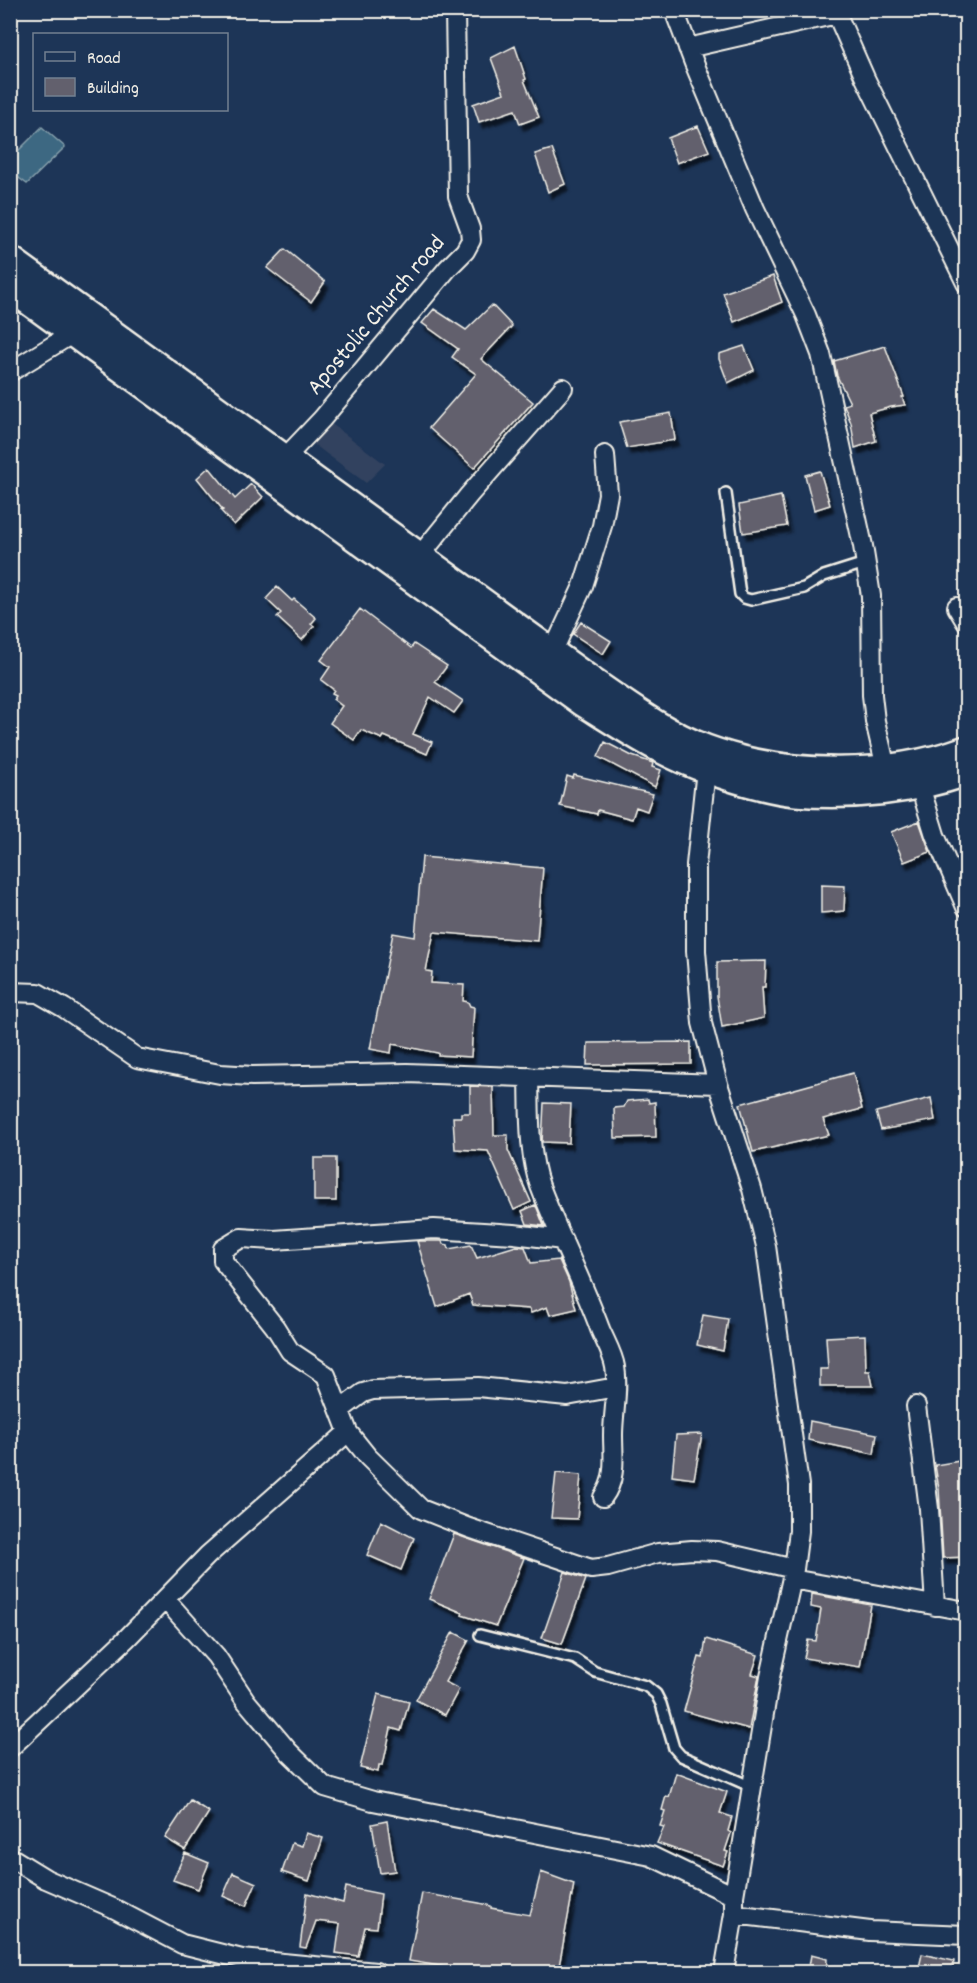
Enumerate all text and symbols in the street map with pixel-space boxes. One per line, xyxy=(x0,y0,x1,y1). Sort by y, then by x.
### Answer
legend xyxy=(33,33,228,111)
text: Road xyxy=(87,47,121,72)
text: Building xyxy=(87,77,139,102)
street label: Apostolic Church road xyxy=(300,228,454,404)

